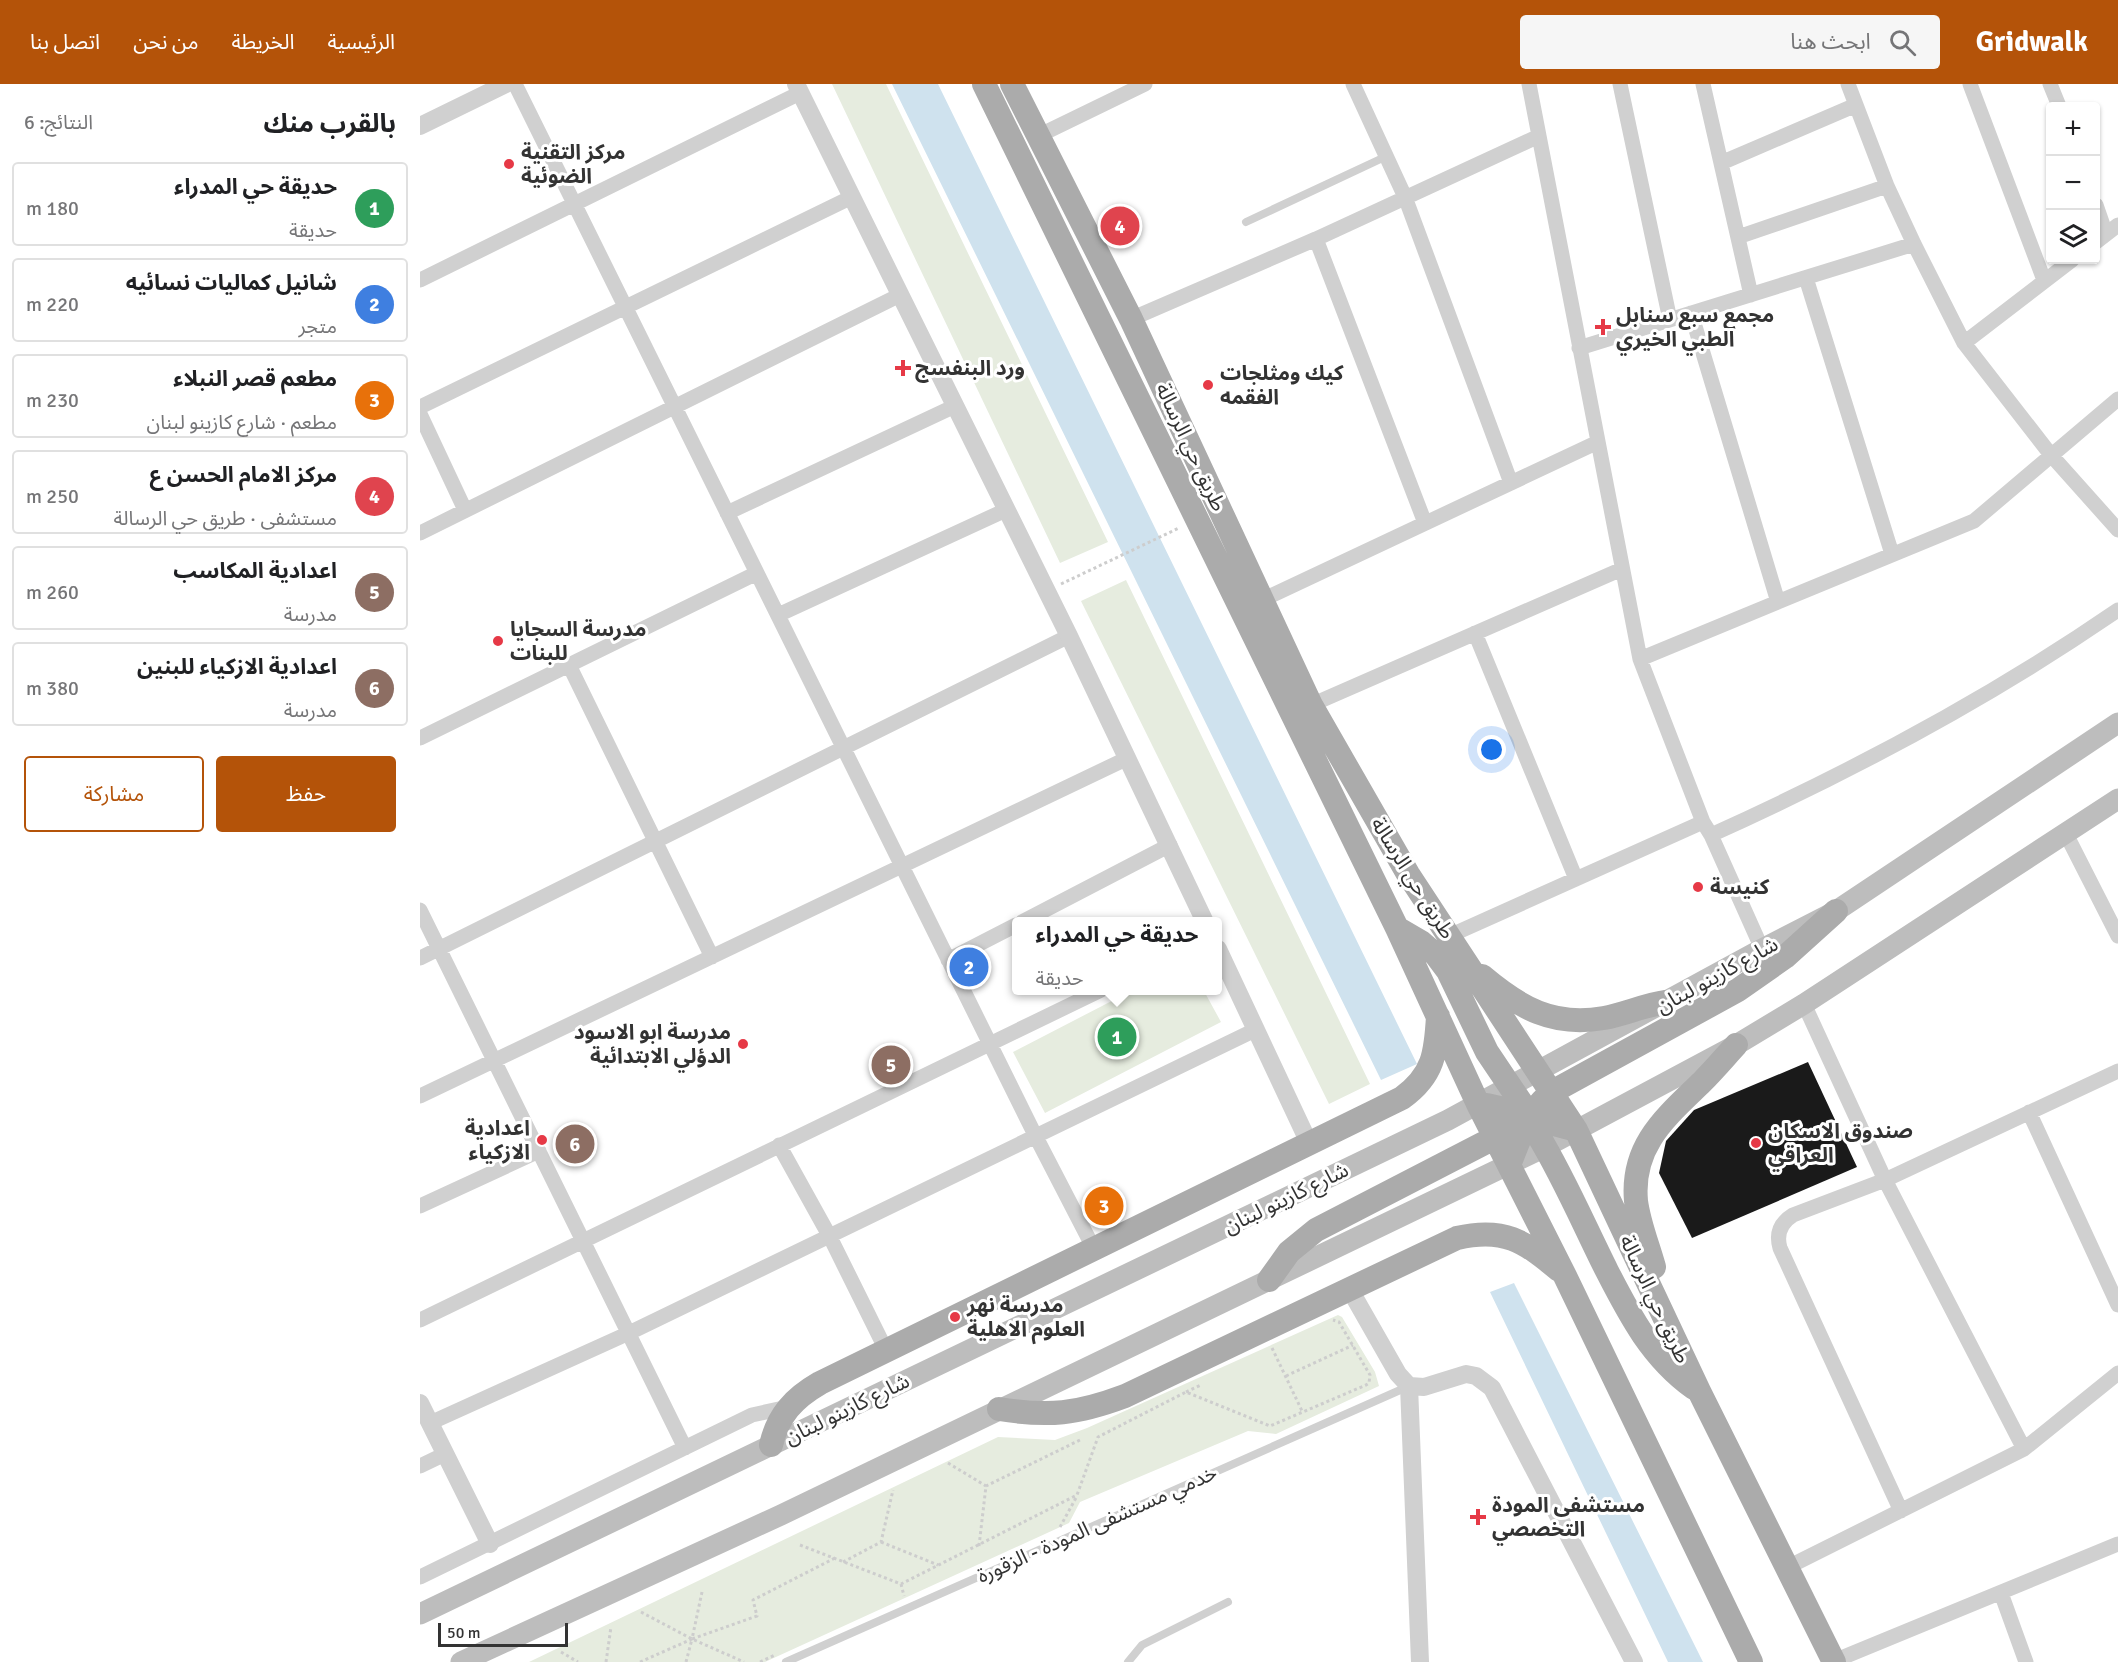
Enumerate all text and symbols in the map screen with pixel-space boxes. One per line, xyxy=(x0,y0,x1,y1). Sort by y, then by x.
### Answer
search box xyxy=(1520,15,1940,69)
text: Gridwalk xyxy=(1976,25,2088,59)
icon: search xyxy=(1886,26,1919,59)
text: ابحث هنا xyxy=(1790,28,1871,55)
text: اتصل بنا xyxy=(30,29,100,55)
text: من نحن xyxy=(133,29,198,55)
text: الخريطة xyxy=(231,29,294,55)
text: الرئيسية xyxy=(327,29,395,55)
map controls xyxy=(2046,102,2100,264)
button: + xyxy=(2046,102,2100,156)
text: بالقرب منك xyxy=(264,108,396,140)
text: النتائج: 6 xyxy=(24,110,93,135)
place label: مركز التقنية الضوئية xyxy=(521,139,625,189)
button: − xyxy=(2046,156,2100,210)
marker: مركز التقنية الضوئية xyxy=(502,157,516,171)
text: حديقة حي المدراء xyxy=(174,173,337,200)
text: 180 m xyxy=(26,196,79,221)
text: 1 xyxy=(369,196,380,221)
pin: 4 xyxy=(1100,204,1140,248)
button: layers xyxy=(2046,210,2100,264)
text: حديقة xyxy=(289,218,337,243)
text: شانيل كماليات نسائيه xyxy=(126,269,337,296)
text: 220 m xyxy=(26,292,79,317)
text: 2 xyxy=(369,292,380,317)
place label: مجمع سبع سنابل الطبي الخيري xyxy=(1616,302,1774,356)
text: متجر xyxy=(298,314,337,339)
marker: مجمع سبع سنابل الطبي الخيري xyxy=(1594,318,1612,336)
place label: ورد البنفسج xyxy=(915,355,1025,383)
place label: كيك ومثلجات الفقمه xyxy=(1220,360,1344,410)
marker: ورد البنفسج xyxy=(896,361,910,375)
text: مطعم قصر النبلاء xyxy=(173,365,337,392)
marker: كيك ومثلجات الفقمه xyxy=(1201,378,1215,392)
street label: طريق حي الرسالة xyxy=(1147,379,1232,517)
text: 230 m xyxy=(26,388,79,413)
text: 3 xyxy=(369,388,380,413)
text: مطعم · شارع كازينو لبنان xyxy=(146,410,337,435)
text: مركز الامام الحسن ع xyxy=(149,461,337,488)
text: 250 m xyxy=(26,484,79,509)
text: 4 xyxy=(369,484,380,509)
text: مستشفى · طريق حي الرسالة xyxy=(114,506,337,531)
text: اعدادية المكاسب xyxy=(173,557,337,584)
text: 260 m xyxy=(26,580,79,605)
text: 5 xyxy=(369,580,380,605)
text: مدرسة xyxy=(284,602,337,627)
place label: مدرسة السجايا للبنات xyxy=(510,616,646,666)
marker: مدرسة السجايا للبنات xyxy=(491,634,505,648)
text: اعدادية الازكياء للبنين xyxy=(137,653,337,680)
text: 380 m xyxy=(26,676,79,701)
text: 6 xyxy=(369,676,380,701)
text: مدرسة xyxy=(284,698,337,723)
your location xyxy=(1477,735,1506,764)
button: مشاركة xyxy=(24,756,204,832)
button: حفظ xyxy=(216,756,396,832)
street label: طريق حي الرسالة xyxy=(1363,812,1461,945)
place label: كنيسة xyxy=(1710,874,1770,900)
marker: كنيسة xyxy=(1691,880,1705,894)
popup xyxy=(1012,917,1222,995)
text: حديقة حي المدراء xyxy=(1036,921,1198,948)
street label: شارع كازينو لبنان xyxy=(1651,931,1784,1021)
pin: 2 xyxy=(950,944,988,990)
text: حديقة xyxy=(1036,966,1084,991)
pin: 1 xyxy=(1098,1014,1136,1060)
place label: مدرسة ابو الاسود الدؤلي الابتدائية xyxy=(574,1019,731,1073)
marker: مدرسة ابو الاسود الدؤلي الابتدائية xyxy=(736,1037,750,1051)
pin: 5 xyxy=(872,1042,910,1088)
place label: اعدادية الازكياء xyxy=(465,1115,530,1165)
place label: صندوق الاسكان العراقي xyxy=(1768,1118,1913,1172)
pin: 6 xyxy=(556,1122,594,1166)
marker: اعدادية الازكياء xyxy=(535,1133,549,1147)
marker: صندوق الاسكان العراقي xyxy=(1749,1136,1763,1150)
street label: شارع كازينو لبنان xyxy=(1219,1157,1354,1241)
pin: 3 xyxy=(1084,1184,1124,1228)
street label: طريق حي الرسالة xyxy=(1611,1231,1696,1369)
place label: مدرسة نهر العلوم الاهلية xyxy=(966,1292,1085,1345)
marker: مدرسة نهر العلوم الاهلية xyxy=(948,1310,962,1324)
street label: شارع كازينو لبنان xyxy=(780,1368,915,1452)
street label: خدمي مستشفى المودة - الزقورة xyxy=(973,1459,1222,1591)
place label: مستشفى المودة التخصصي xyxy=(1492,1492,1645,1546)
marker: مستشفى المودة التخصصي xyxy=(1469,1508,1487,1526)
scale bar xyxy=(438,1620,568,1648)
text: 50 m xyxy=(447,1623,481,1643)

